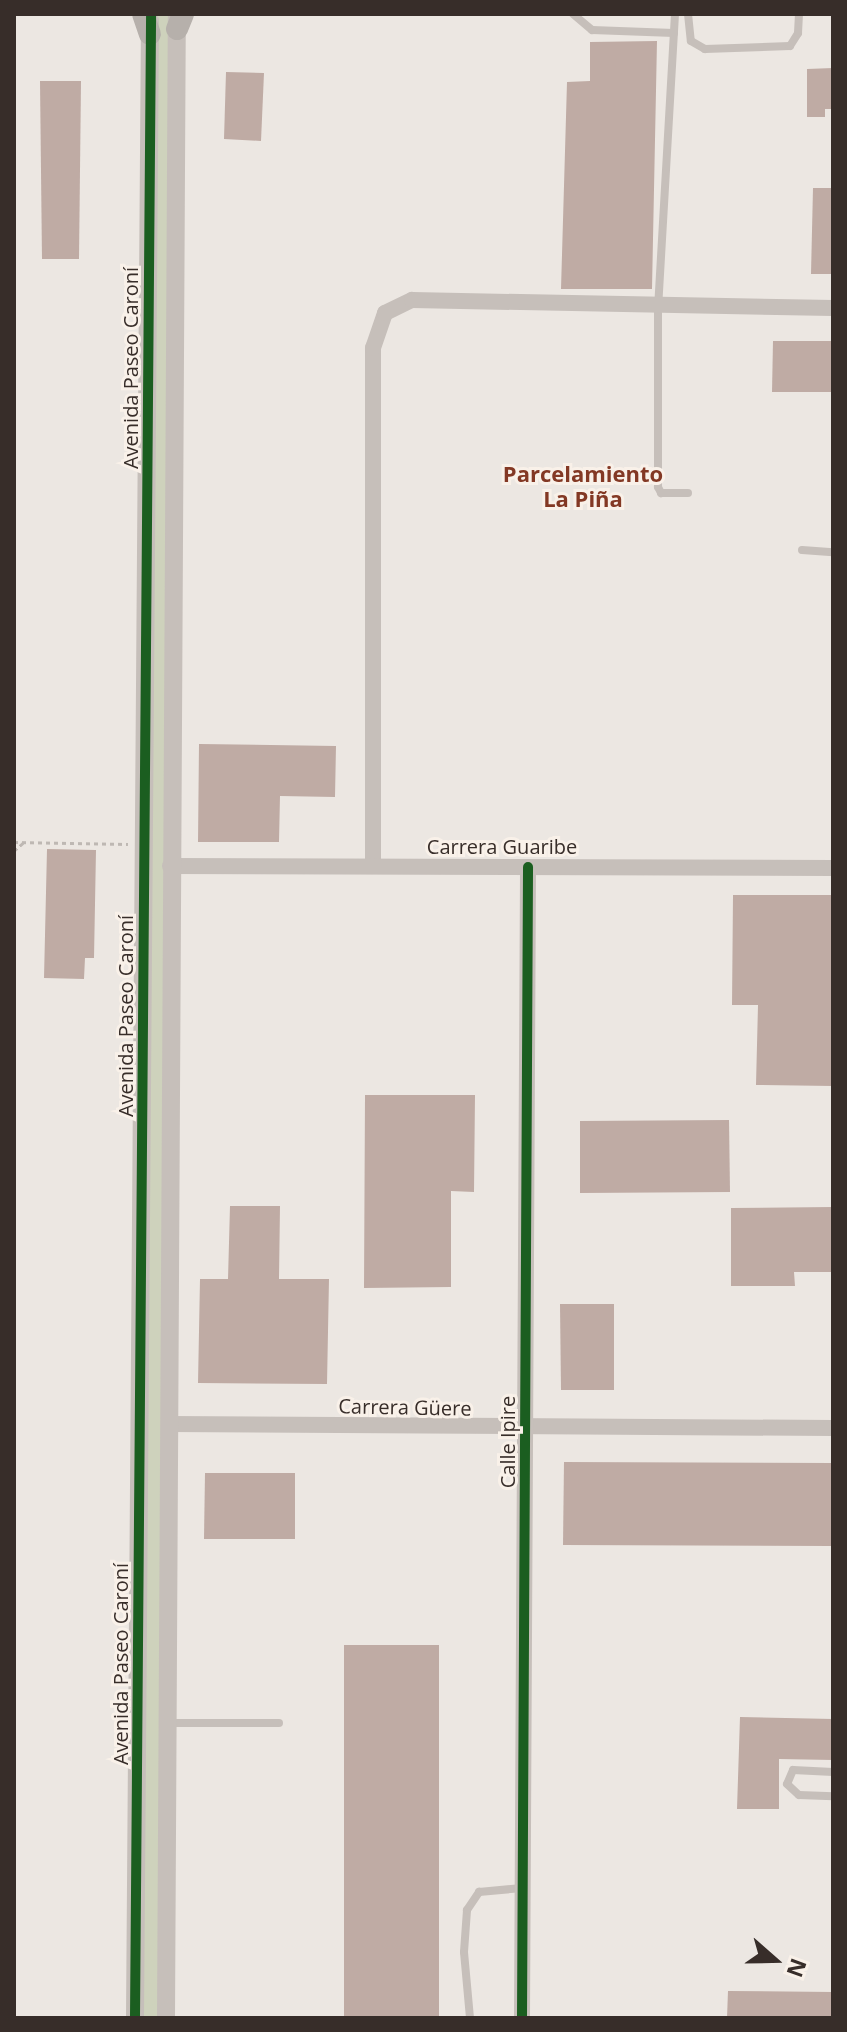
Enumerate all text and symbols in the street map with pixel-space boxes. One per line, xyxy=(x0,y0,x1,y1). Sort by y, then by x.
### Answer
street label: Avenida Paseo Caroní xyxy=(118,267,142,469)
district label: Parcelamiento La Piña xyxy=(503,460,663,512)
street label: Carrera Guaribe xyxy=(427,834,577,858)
street label: Avenida Paseo Caroní xyxy=(113,915,137,1117)
street label: Carrera Güere xyxy=(338,1394,472,1420)
street label: Calle Ipire xyxy=(495,1396,519,1488)
street label: Avenida Paseo Caroní xyxy=(108,1563,132,1765)
north arrow xyxy=(735,1920,815,2000)
text: N xyxy=(780,1955,815,1982)

